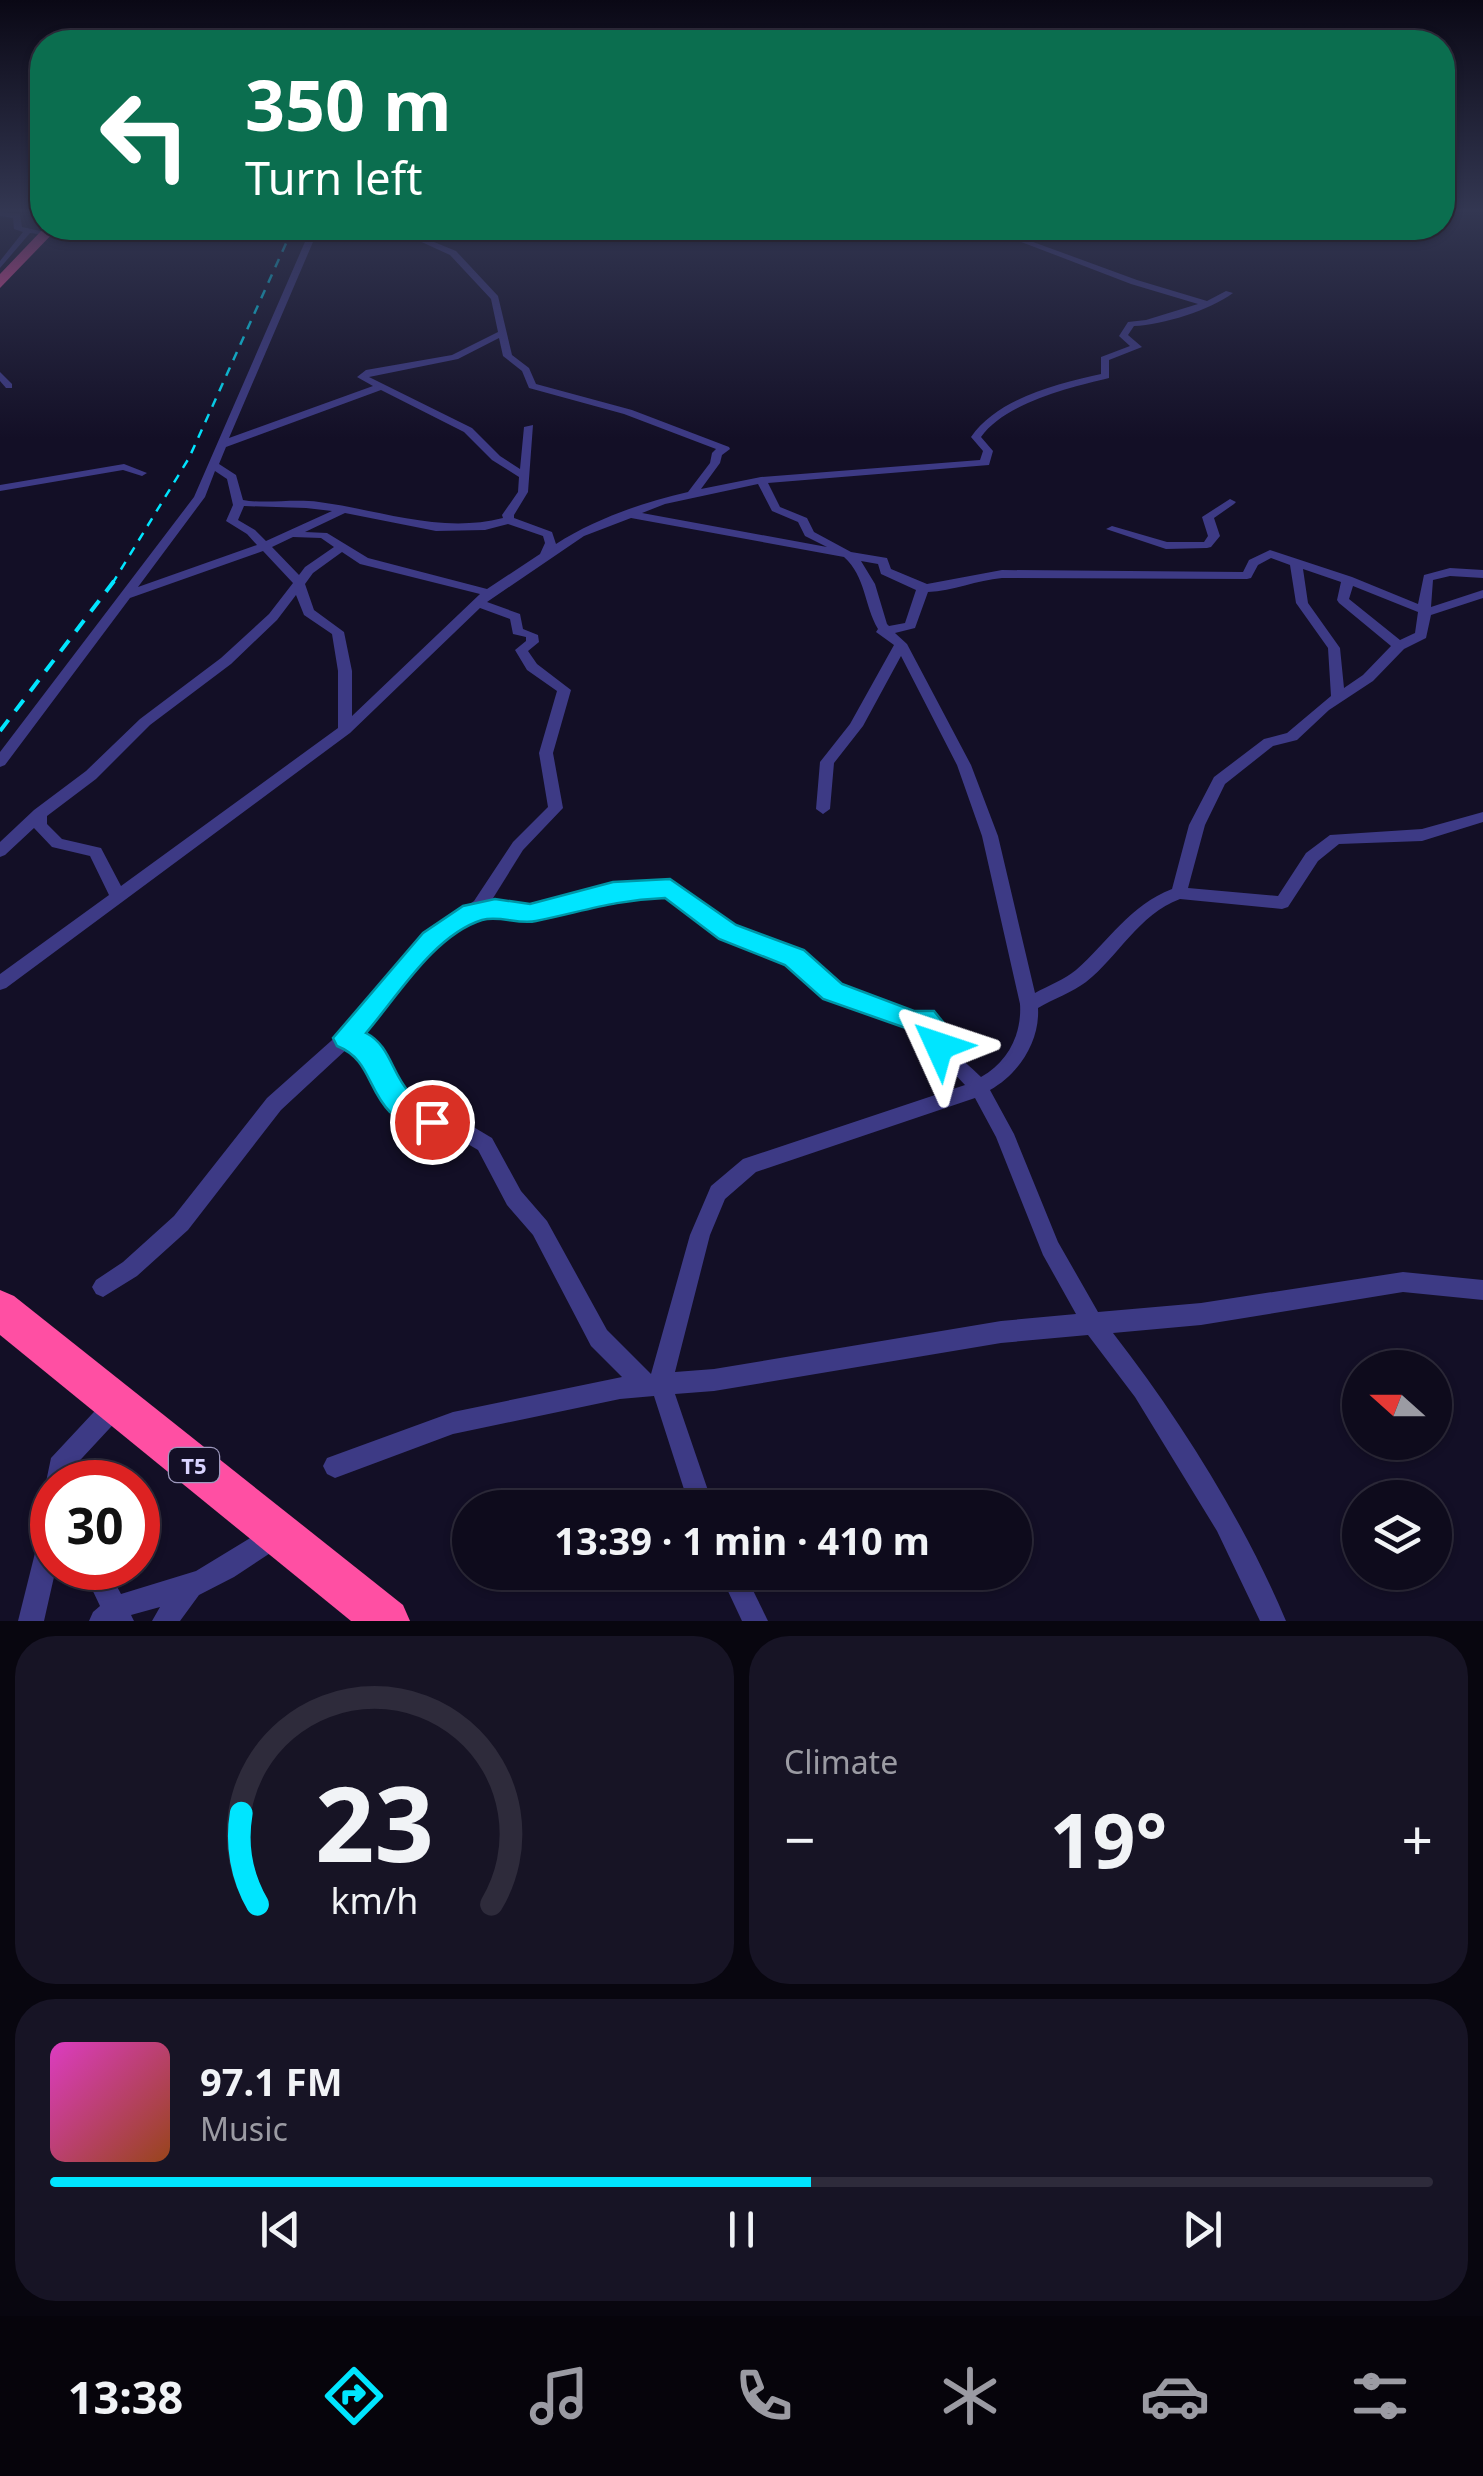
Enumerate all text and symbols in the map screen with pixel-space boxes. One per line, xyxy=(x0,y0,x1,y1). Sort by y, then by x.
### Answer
text: 350 m xyxy=(245,56,452,152)
icon: left xyxy=(80,70,210,200)
text: Turn left xyxy=(245,147,422,208)
position arrow xyxy=(887,994,991,1098)
pin xyxy=(390,1080,475,1165)
icon: arrive xyxy=(405,1095,460,1150)
north arrow xyxy=(1342,1350,1452,1460)
map controls xyxy=(1342,1350,1452,1590)
road number: T5 xyxy=(169,1448,219,1482)
speed limit sign: 30 xyxy=(30,1460,160,1590)
button: layers xyxy=(1342,1480,1452,1590)
text: 13:39 · 1 min · 410 m xyxy=(554,1514,930,1566)
text: Climate xyxy=(784,1740,898,1783)
text: 23 xyxy=(315,1751,434,1892)
text: 19° xyxy=(1050,1788,1167,1890)
text: − xyxy=(784,1801,815,1876)
text: + xyxy=(1402,1801,1433,1876)
text: km/h xyxy=(331,1876,418,1924)
text: 97.1 FM xyxy=(200,2055,342,2107)
text: Music xyxy=(200,2107,288,2150)
icon: previous xyxy=(253,2202,308,2257)
icon: pause xyxy=(714,2202,769,2257)
icon: next xyxy=(1175,2202,1230,2257)
icon: directions xyxy=(319,2361,389,2431)
icon: music xyxy=(524,2361,594,2431)
icon: phone xyxy=(729,2361,799,2431)
icon: climate xyxy=(935,2361,1005,2431)
icon: car xyxy=(1140,2361,1210,2431)
icon: filters xyxy=(1345,2361,1415,2431)
text: 13:38 xyxy=(68,2366,183,2427)

